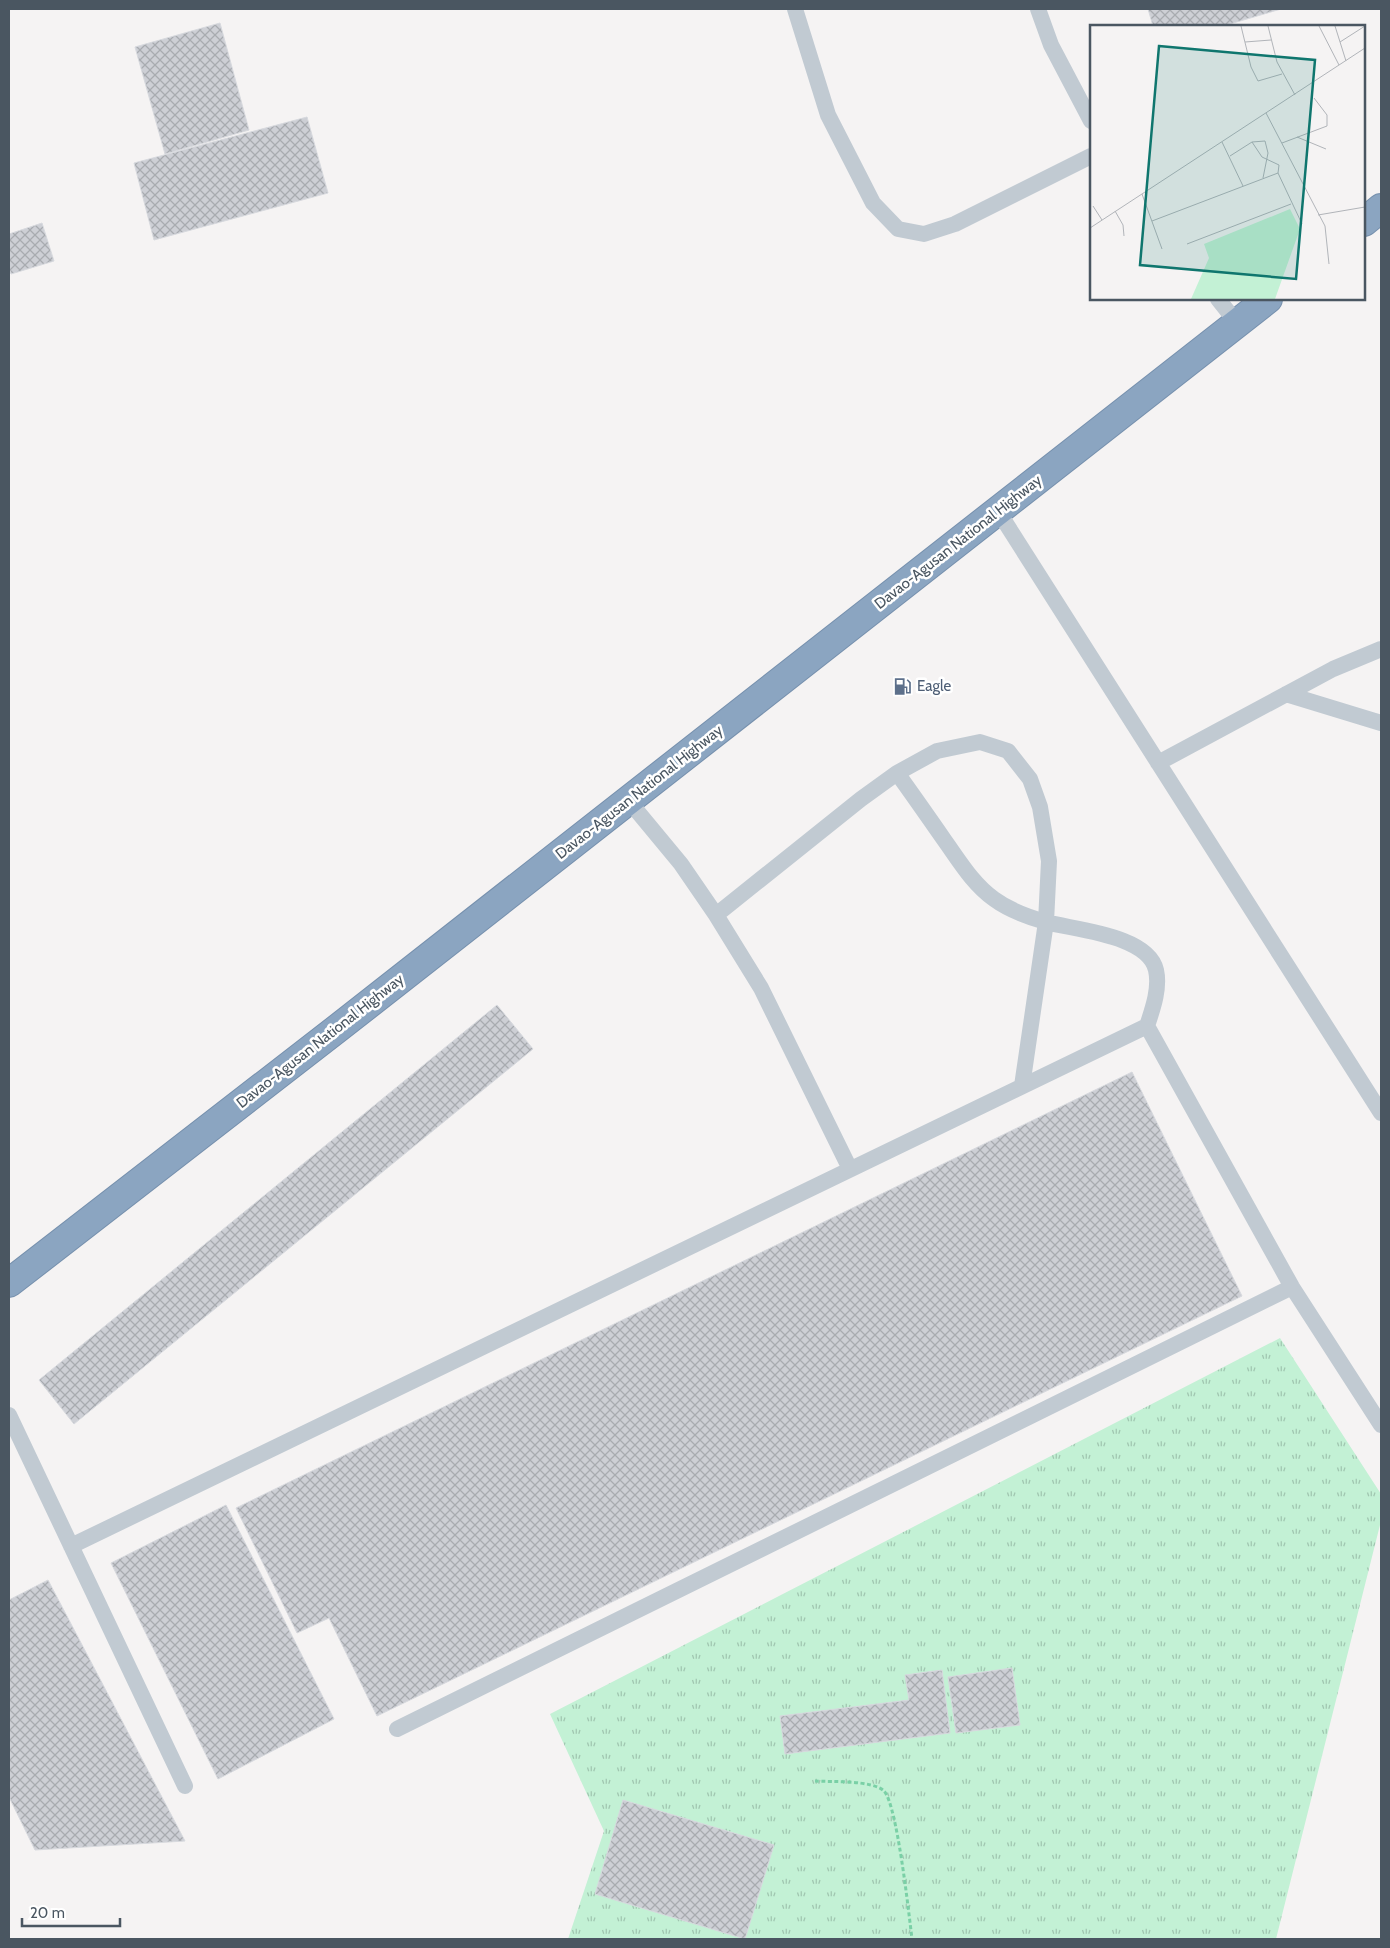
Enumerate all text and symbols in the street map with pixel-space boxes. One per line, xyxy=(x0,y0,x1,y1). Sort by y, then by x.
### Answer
inset map xyxy=(1090,25,1365,300)
street label: Davao-Agusan National Highway xyxy=(871,471,1046,613)
fuel station icon: Eagle xyxy=(893,676,913,696)
place label: Eagle xyxy=(917,677,951,695)
street label: Davao-Agusan National Highway xyxy=(552,721,727,863)
street label: Davao-Agusan National Highway xyxy=(233,970,408,1112)
scale bar xyxy=(22,1896,120,1928)
text: 20 m xyxy=(30,1904,65,1922)

